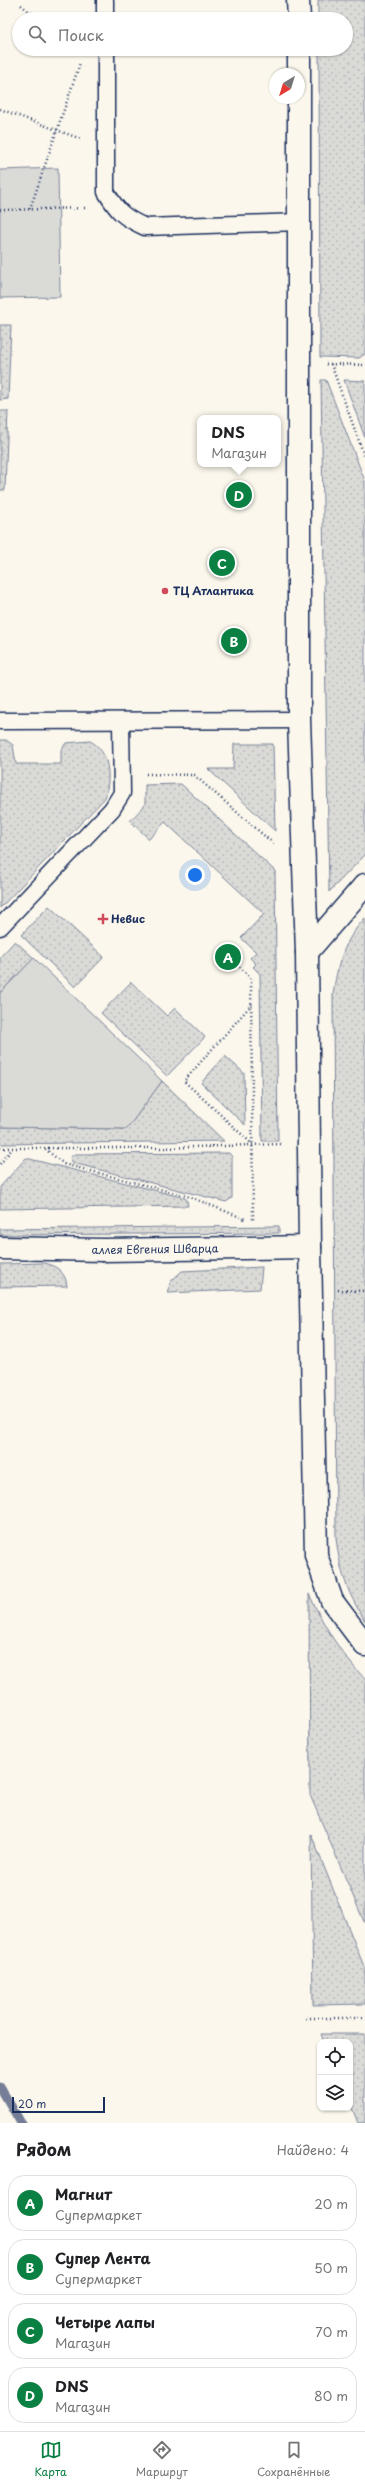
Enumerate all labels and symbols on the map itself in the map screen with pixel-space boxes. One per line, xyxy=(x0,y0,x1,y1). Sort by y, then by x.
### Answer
north arrow xyxy=(269,68,305,104)
pin: D xyxy=(226,480,252,510)
pin: C xyxy=(209,548,235,578)
place label: ТЦ Атлантика xyxy=(173,582,254,599)
marker: ТЦ Атлантика xyxy=(160,586,170,596)
pin: B xyxy=(221,626,247,656)
your location xyxy=(185,865,205,885)
place label: Невис xyxy=(111,910,145,927)
marker: Невис xyxy=(98,914,108,924)
pin: A xyxy=(215,942,241,972)
street label: аллея Евгения Шварца xyxy=(91,1239,219,1258)
scale bar xyxy=(12,2095,105,2114)

